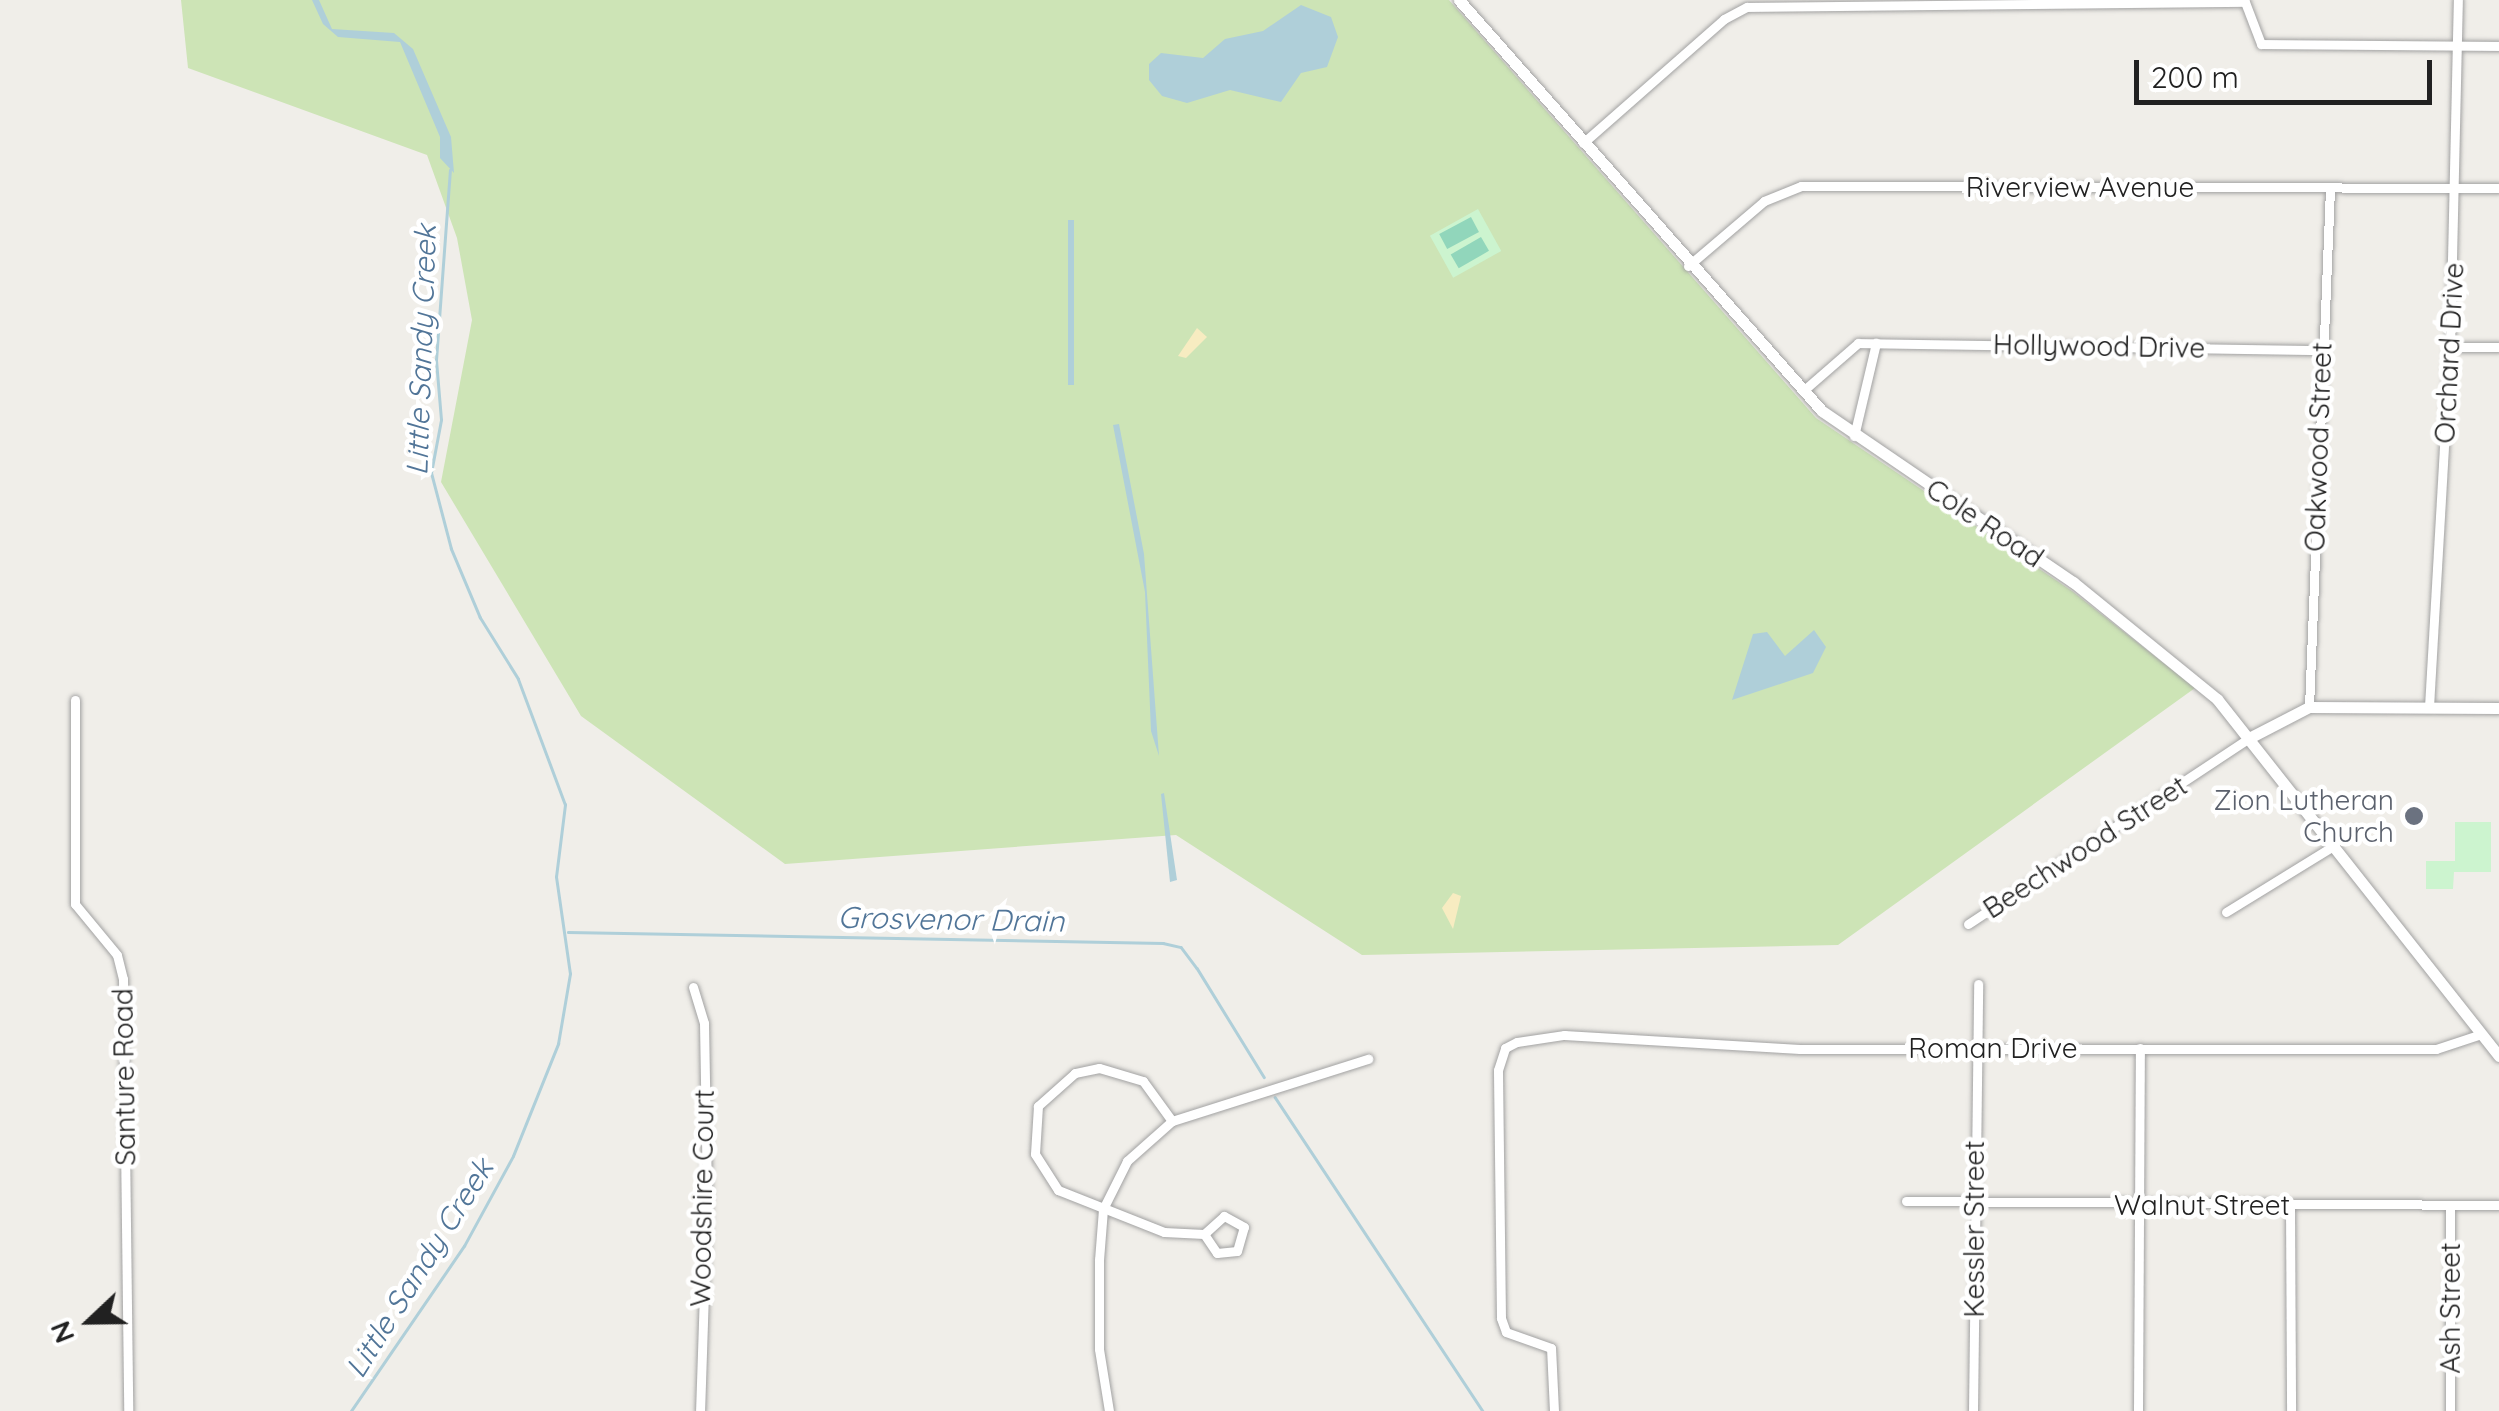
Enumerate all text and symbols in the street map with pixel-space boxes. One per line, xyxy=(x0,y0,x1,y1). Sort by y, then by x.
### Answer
scale bar xyxy=(2139,40,2436,102)
text: 200 m xyxy=(2151,58,2239,96)
street label: Riverview Avenue xyxy=(1966,170,2194,204)
water label: Little Sandy Creek xyxy=(399,224,443,476)
street label: Orchard Drive xyxy=(2427,262,2471,444)
street label: Hollywood Drive xyxy=(1993,327,2205,365)
street label: Oakwood Street xyxy=(2298,342,2338,552)
street label: Cole Road xyxy=(1920,472,2050,574)
street label: Beechwood Street xyxy=(1977,769,2193,925)
place label: Zion Lutheran Church xyxy=(2214,783,2394,849)
marker: Zion Lutheran Church xyxy=(2403,805,2425,827)
water label: Grosvenor Drain xyxy=(837,899,1065,939)
street label: Santure Road xyxy=(106,988,142,1166)
street label: Roman Drive xyxy=(1908,1031,2078,1065)
street label: Woodshire Court xyxy=(683,1089,721,1307)
street label: Kessler Street xyxy=(1957,1140,1991,1318)
water label: Little Sandy Creek xyxy=(337,1152,501,1384)
street label: Walnut Street xyxy=(2114,1188,2290,1222)
street label: Ash Street xyxy=(2433,1242,2467,1374)
north arrow xyxy=(40,1271,140,1371)
text: N xyxy=(42,1316,82,1349)

